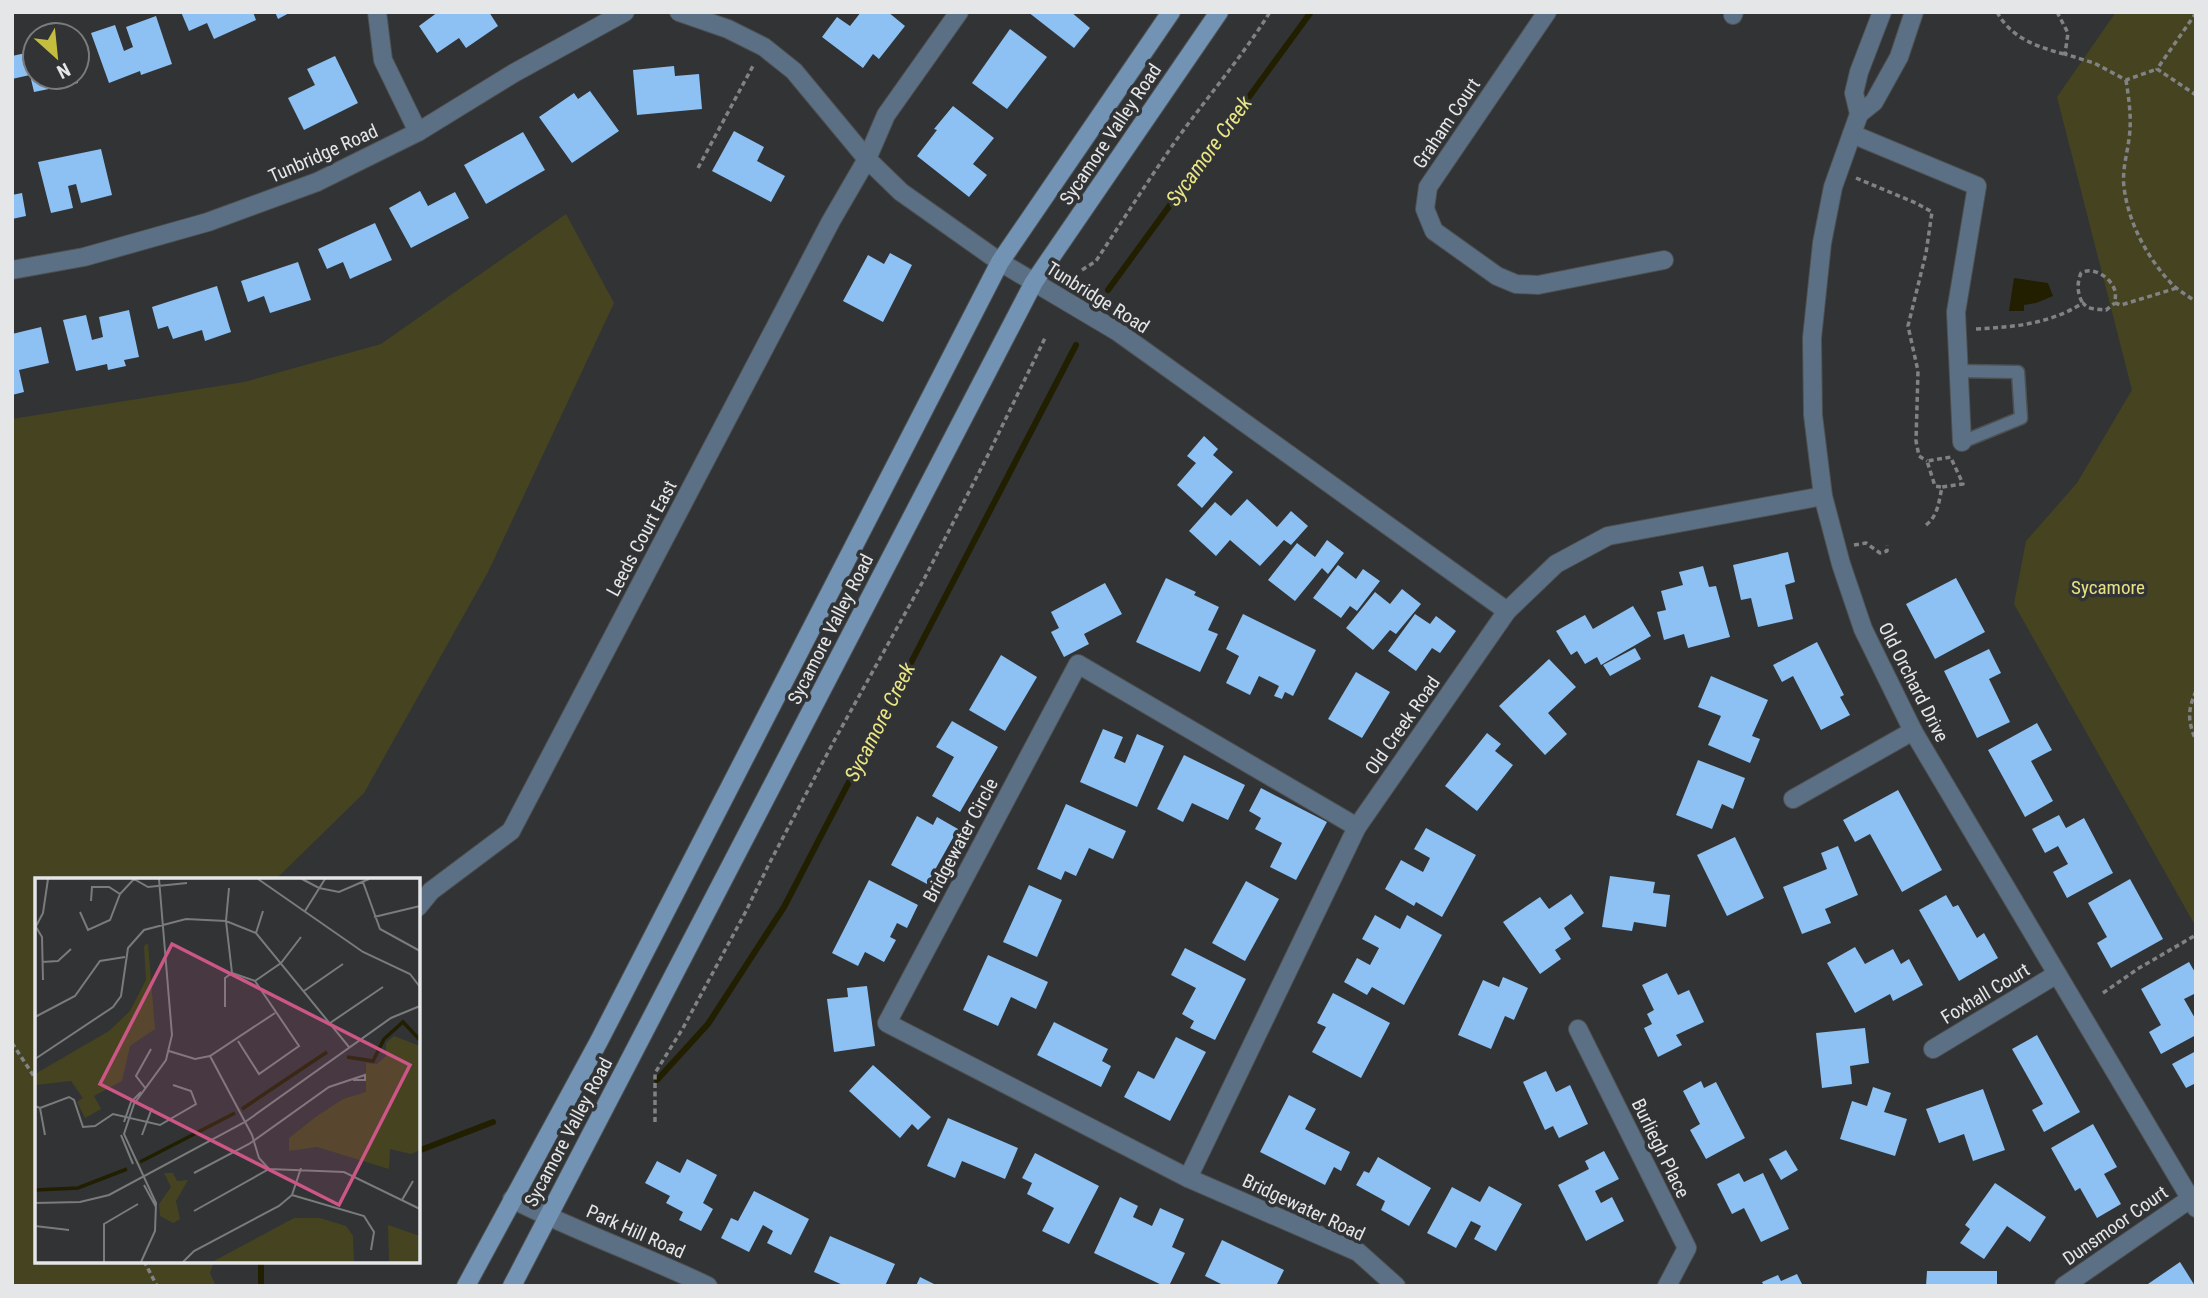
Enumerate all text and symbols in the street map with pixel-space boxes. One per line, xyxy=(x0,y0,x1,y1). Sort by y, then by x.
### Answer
north arrow xyxy=(21,21,91,91)
text: N xyxy=(53,58,74,84)
street label: Sycamore Valley Road xyxy=(1055,59,1166,209)
street label: Graham Court xyxy=(1408,74,1485,173)
water label: Sycamore Creek xyxy=(1161,91,1257,211)
street label: Tunbridge Road xyxy=(265,119,381,188)
street label: Tunbridge Road xyxy=(1042,257,1153,338)
street label: Leeds Court East xyxy=(601,476,682,600)
street label: Sycamore Valley Road xyxy=(783,550,878,708)
park label: Sycamore xyxy=(2071,576,2145,599)
street label: Old Orchard Drive xyxy=(1874,619,1954,746)
water label: Sycamore Creek xyxy=(840,658,921,785)
street label: Old Creek Road xyxy=(1360,672,1445,779)
street label: Bridgewater Circle xyxy=(918,774,1003,906)
inset map xyxy=(35,878,420,1263)
street label: Foxhall Court xyxy=(1937,958,2034,1029)
street label: Sycamore Valley Road xyxy=(519,1054,617,1211)
street label: Burliegh Place xyxy=(1627,1095,1694,1202)
street label: Bridgewater Road xyxy=(1239,1169,1369,1246)
street label: Dunsmoor Court xyxy=(2058,1181,2172,1270)
street label: Park Hill Road xyxy=(583,1199,689,1263)

